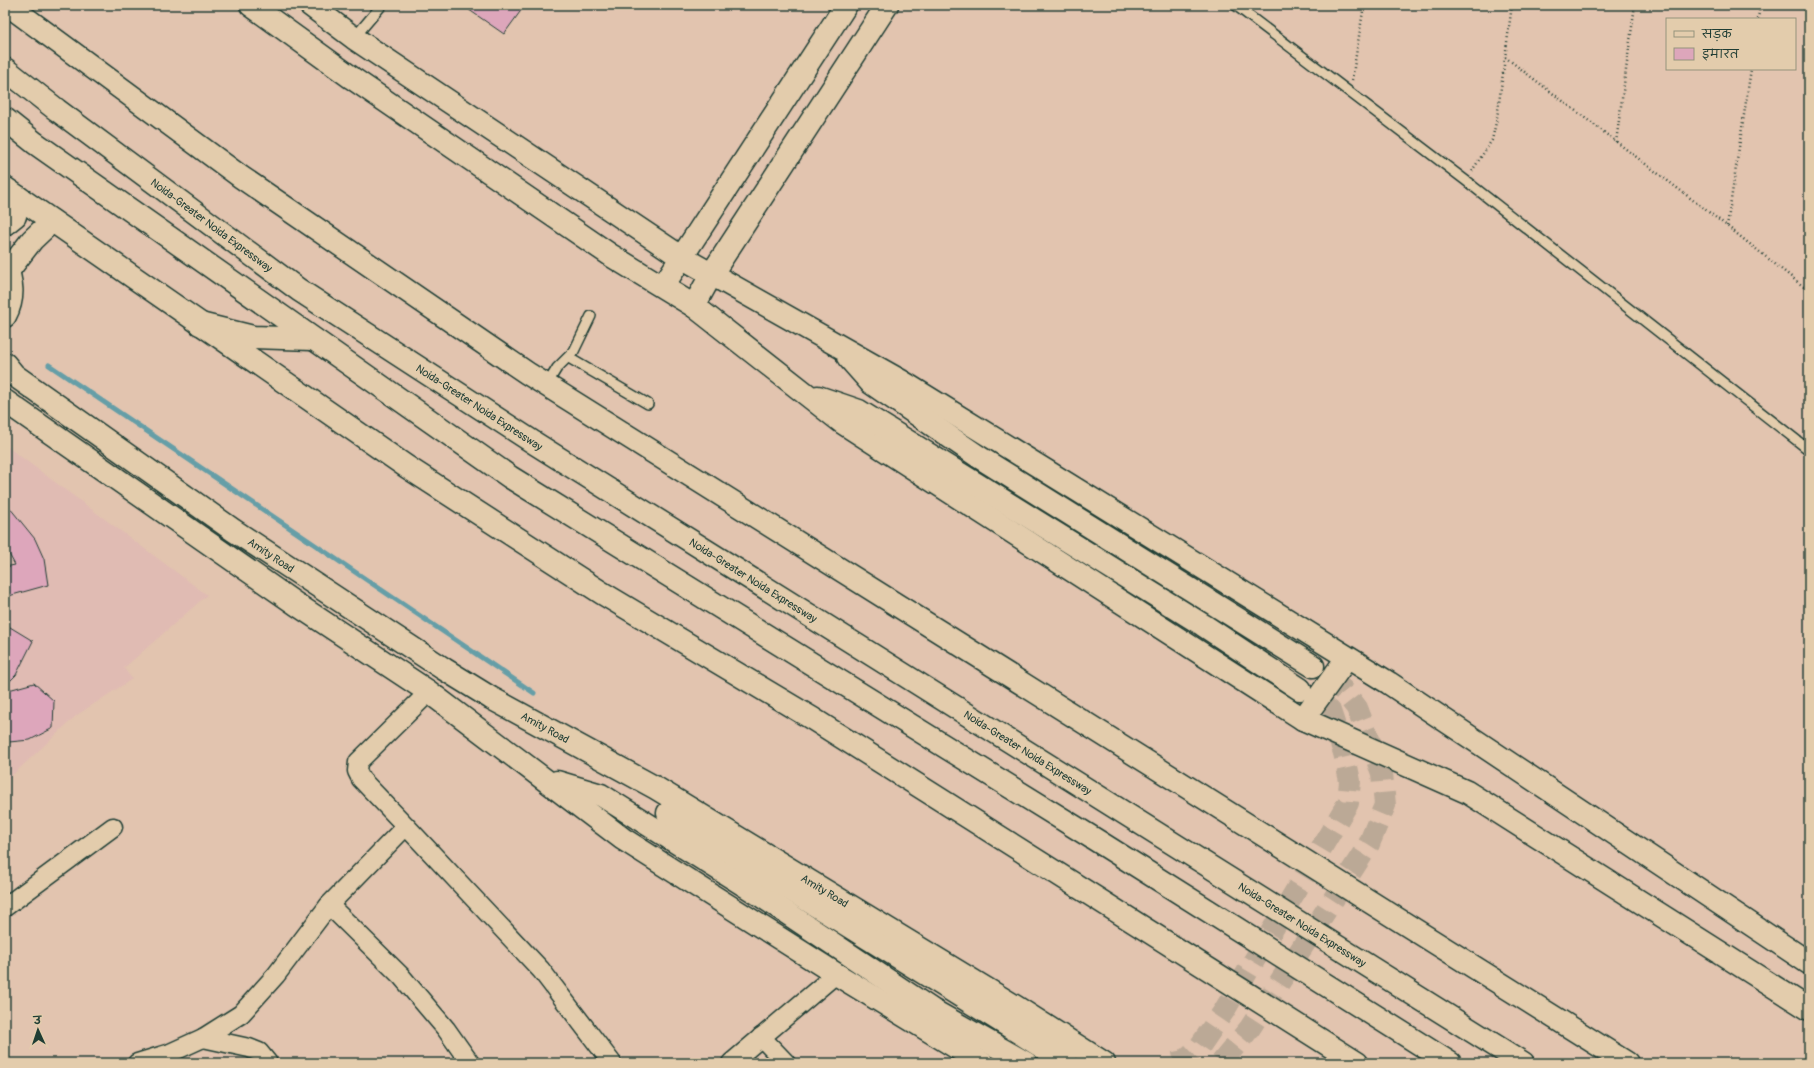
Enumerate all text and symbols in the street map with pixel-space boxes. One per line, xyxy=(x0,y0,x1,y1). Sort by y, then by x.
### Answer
legend xyxy=(1666,18,1796,70)
text: सड़क xyxy=(1701,27,1733,42)
text: इमारत xyxy=(1702,47,1740,62)
street label: Noida-Greater Noida Expressway xyxy=(148,176,275,275)
street label: Noida-Greater Noida Expressway xyxy=(414,361,545,453)
street label: Amity Road xyxy=(245,535,297,575)
street label: Noida-Greater Noida Expressway xyxy=(687,535,820,625)
street label: Noida-Greater Noida Expressway xyxy=(962,708,1094,798)
street label: Amity Road xyxy=(519,709,571,746)
street label: Amity Road xyxy=(799,871,851,910)
street label: Noida-Greater Noida Expressway xyxy=(1236,880,1369,970)
north arrow xyxy=(18,1010,58,1050)
text: उ xyxy=(33,1014,43,1027)

